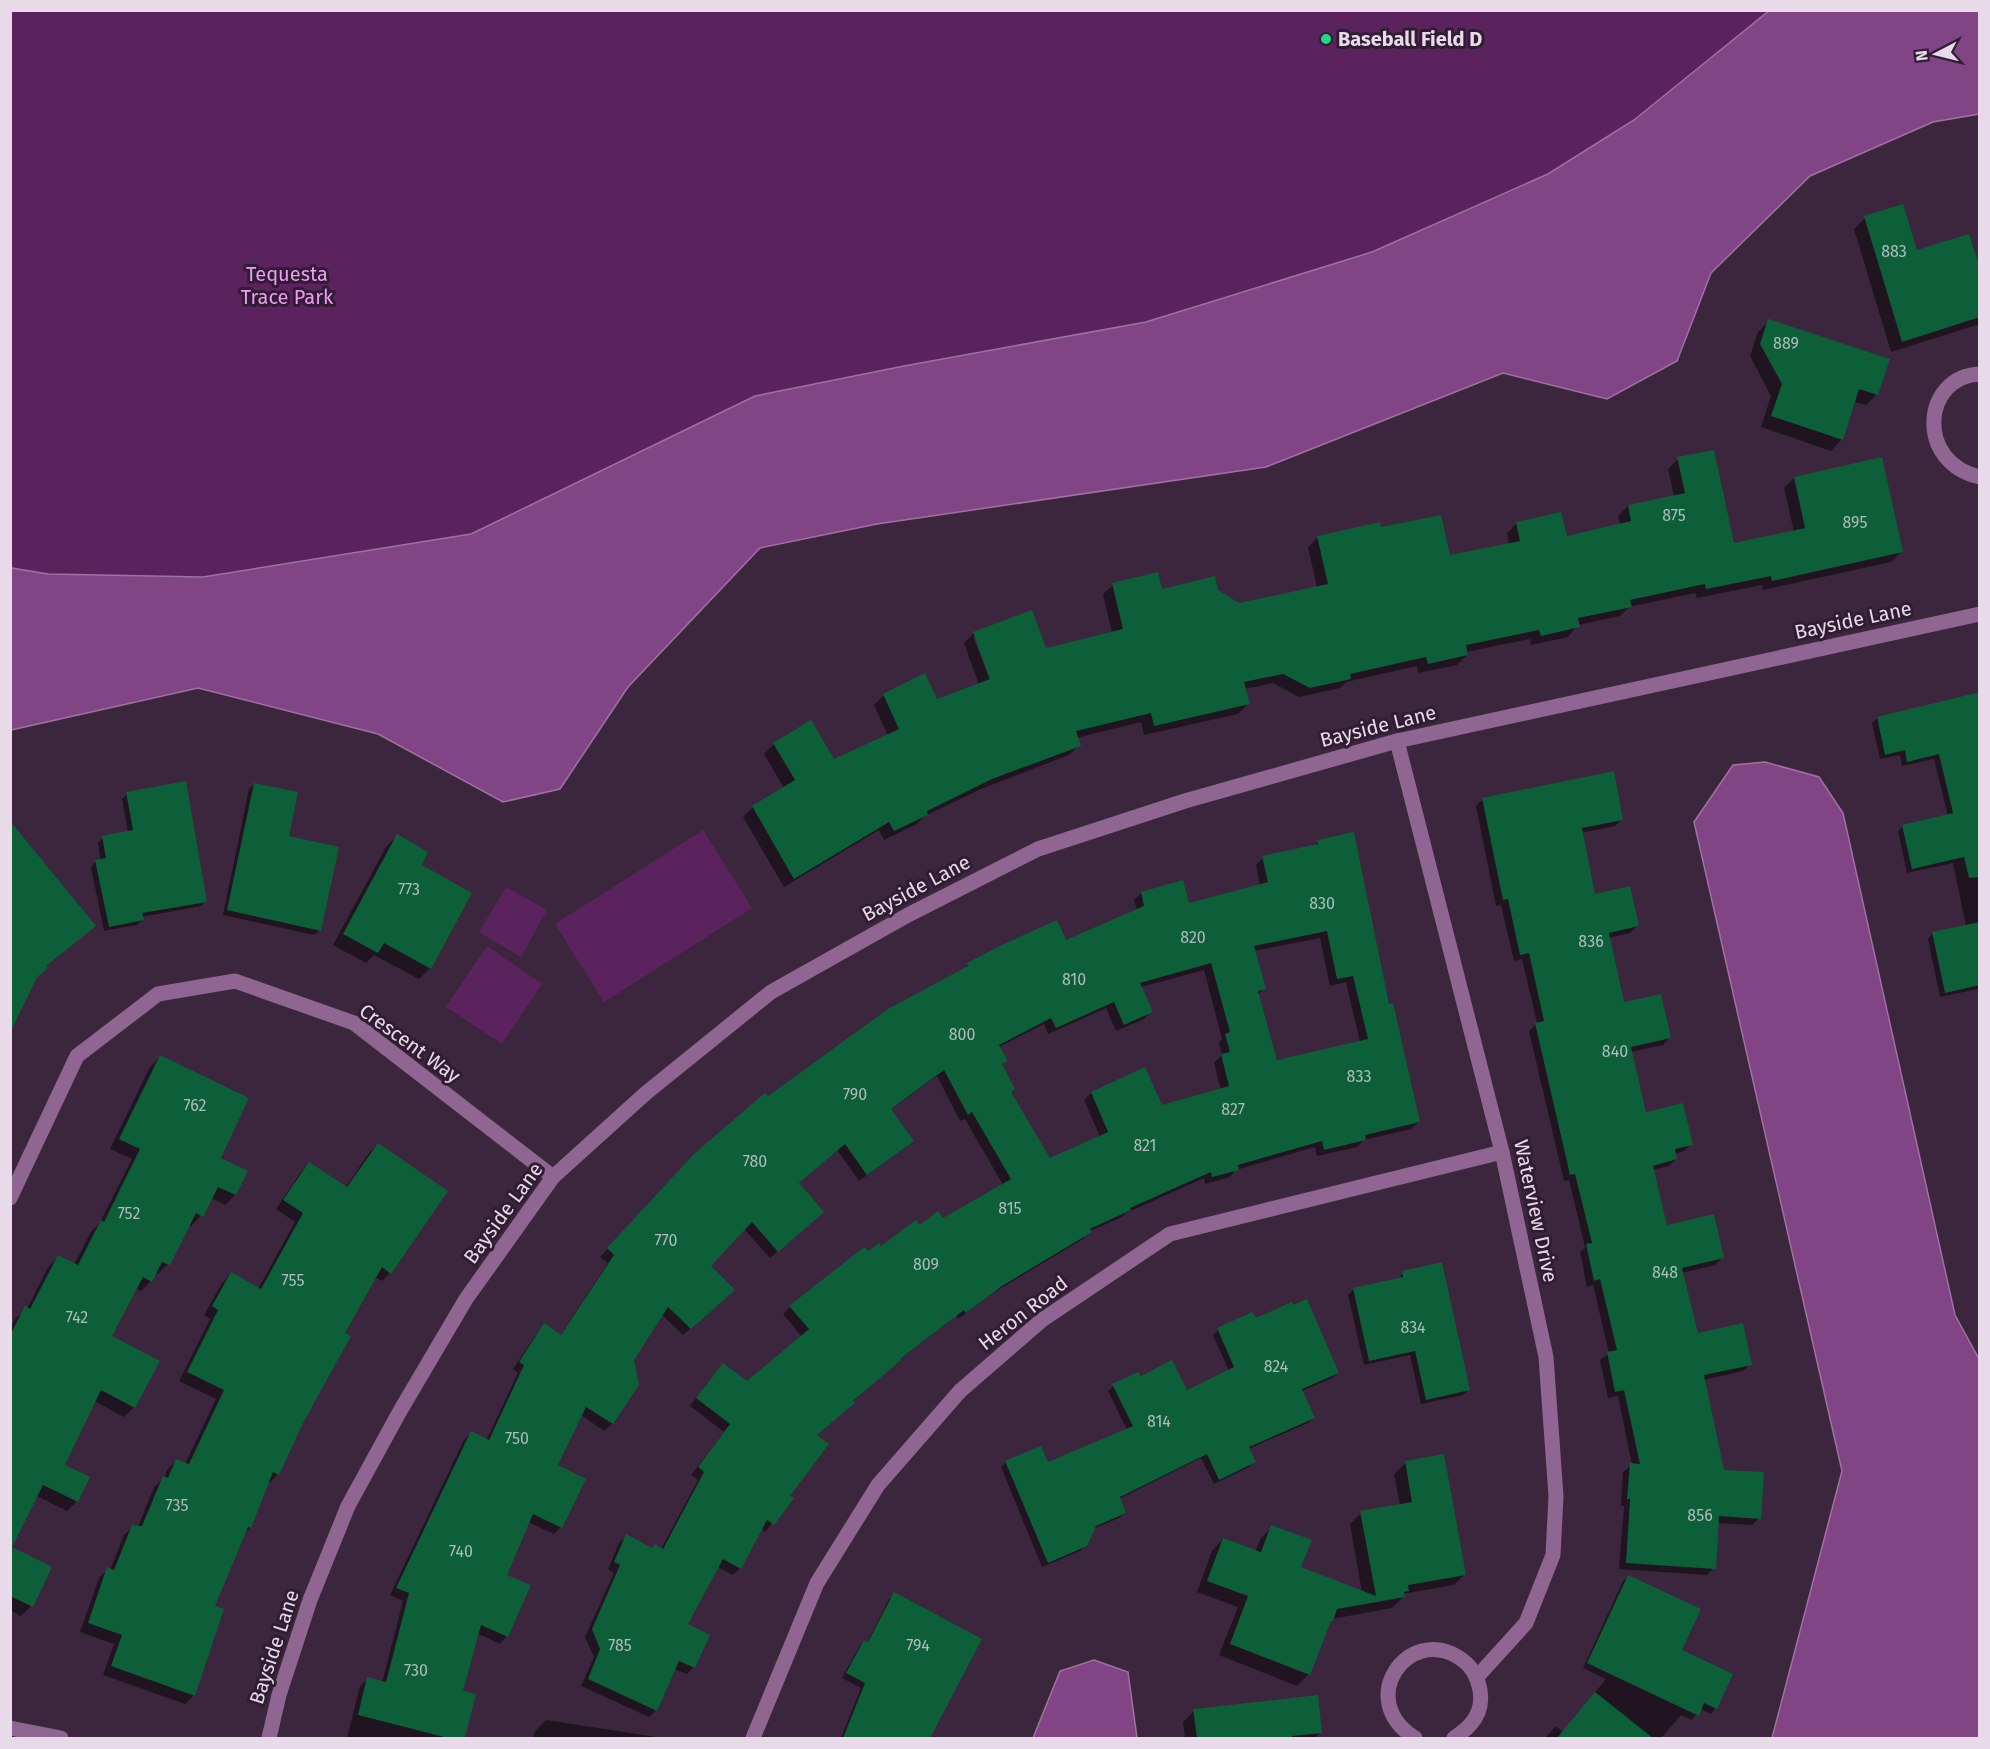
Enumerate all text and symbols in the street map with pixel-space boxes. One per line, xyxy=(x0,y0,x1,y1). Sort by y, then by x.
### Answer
north arrow xyxy=(1906,24,1966,84)
place label: Baseball Field D xyxy=(1338,27,1482,51)
marker: Baseball Field D xyxy=(1319,32,1333,46)
text: N xyxy=(1912,49,1932,62)
house number: 883 xyxy=(1881,242,1907,261)
park label: Tequesta Trace Park xyxy=(241,262,334,309)
house number: 889 xyxy=(1773,334,1799,353)
house number: 875 xyxy=(1662,506,1686,525)
house number: 895 xyxy=(1843,513,1867,532)
street label: Bayside Lane xyxy=(1792,596,1914,644)
street label: Bayside Lane xyxy=(1317,700,1439,752)
street label: Bayside Lane xyxy=(858,850,974,926)
house number: 773 xyxy=(398,880,420,899)
house number: 830 xyxy=(1309,894,1335,913)
house number: 820 xyxy=(1180,928,1206,947)
house number: 836 xyxy=(1578,932,1604,951)
house number: 810 xyxy=(1062,970,1086,989)
street label: Crescent Way xyxy=(355,998,465,1088)
house number: 800 xyxy=(949,1025,975,1044)
house number: 840 xyxy=(1602,1042,1628,1061)
house number: 833 xyxy=(1347,1067,1371,1086)
house number: 790 xyxy=(843,1085,867,1104)
house number: 762 xyxy=(184,1096,207,1115)
house number: 827 xyxy=(1221,1100,1245,1119)
house number: 821 xyxy=(1133,1136,1157,1155)
street label: Waterview Drive xyxy=(1509,1137,1563,1285)
house number: 780 xyxy=(743,1152,767,1171)
street label: Bayside Lane xyxy=(458,1158,548,1268)
house number: 815 xyxy=(998,1199,1022,1218)
house number: 752 xyxy=(118,1204,140,1223)
house number: 770 xyxy=(655,1231,678,1250)
house number: 809 xyxy=(913,1255,939,1274)
house number: 848 xyxy=(1652,1263,1678,1282)
house number: 755 xyxy=(282,1271,304,1290)
street label: Heron Road xyxy=(974,1271,1072,1355)
house number: 742 xyxy=(66,1308,88,1327)
house number: 834 xyxy=(1400,1318,1426,1337)
house number: 824 xyxy=(1264,1357,1289,1376)
house number: 814 xyxy=(1147,1412,1171,1431)
house number: 750 xyxy=(505,1429,529,1448)
house number: 735 xyxy=(166,1496,188,1515)
house number: 856 xyxy=(1687,1506,1713,1525)
house number: 740 xyxy=(449,1542,473,1561)
street label: Bayside Lane xyxy=(244,1587,304,1707)
house number: 785 xyxy=(608,1636,632,1655)
house number: 794 xyxy=(906,1636,930,1655)
house number: 730 xyxy=(404,1661,428,1680)

